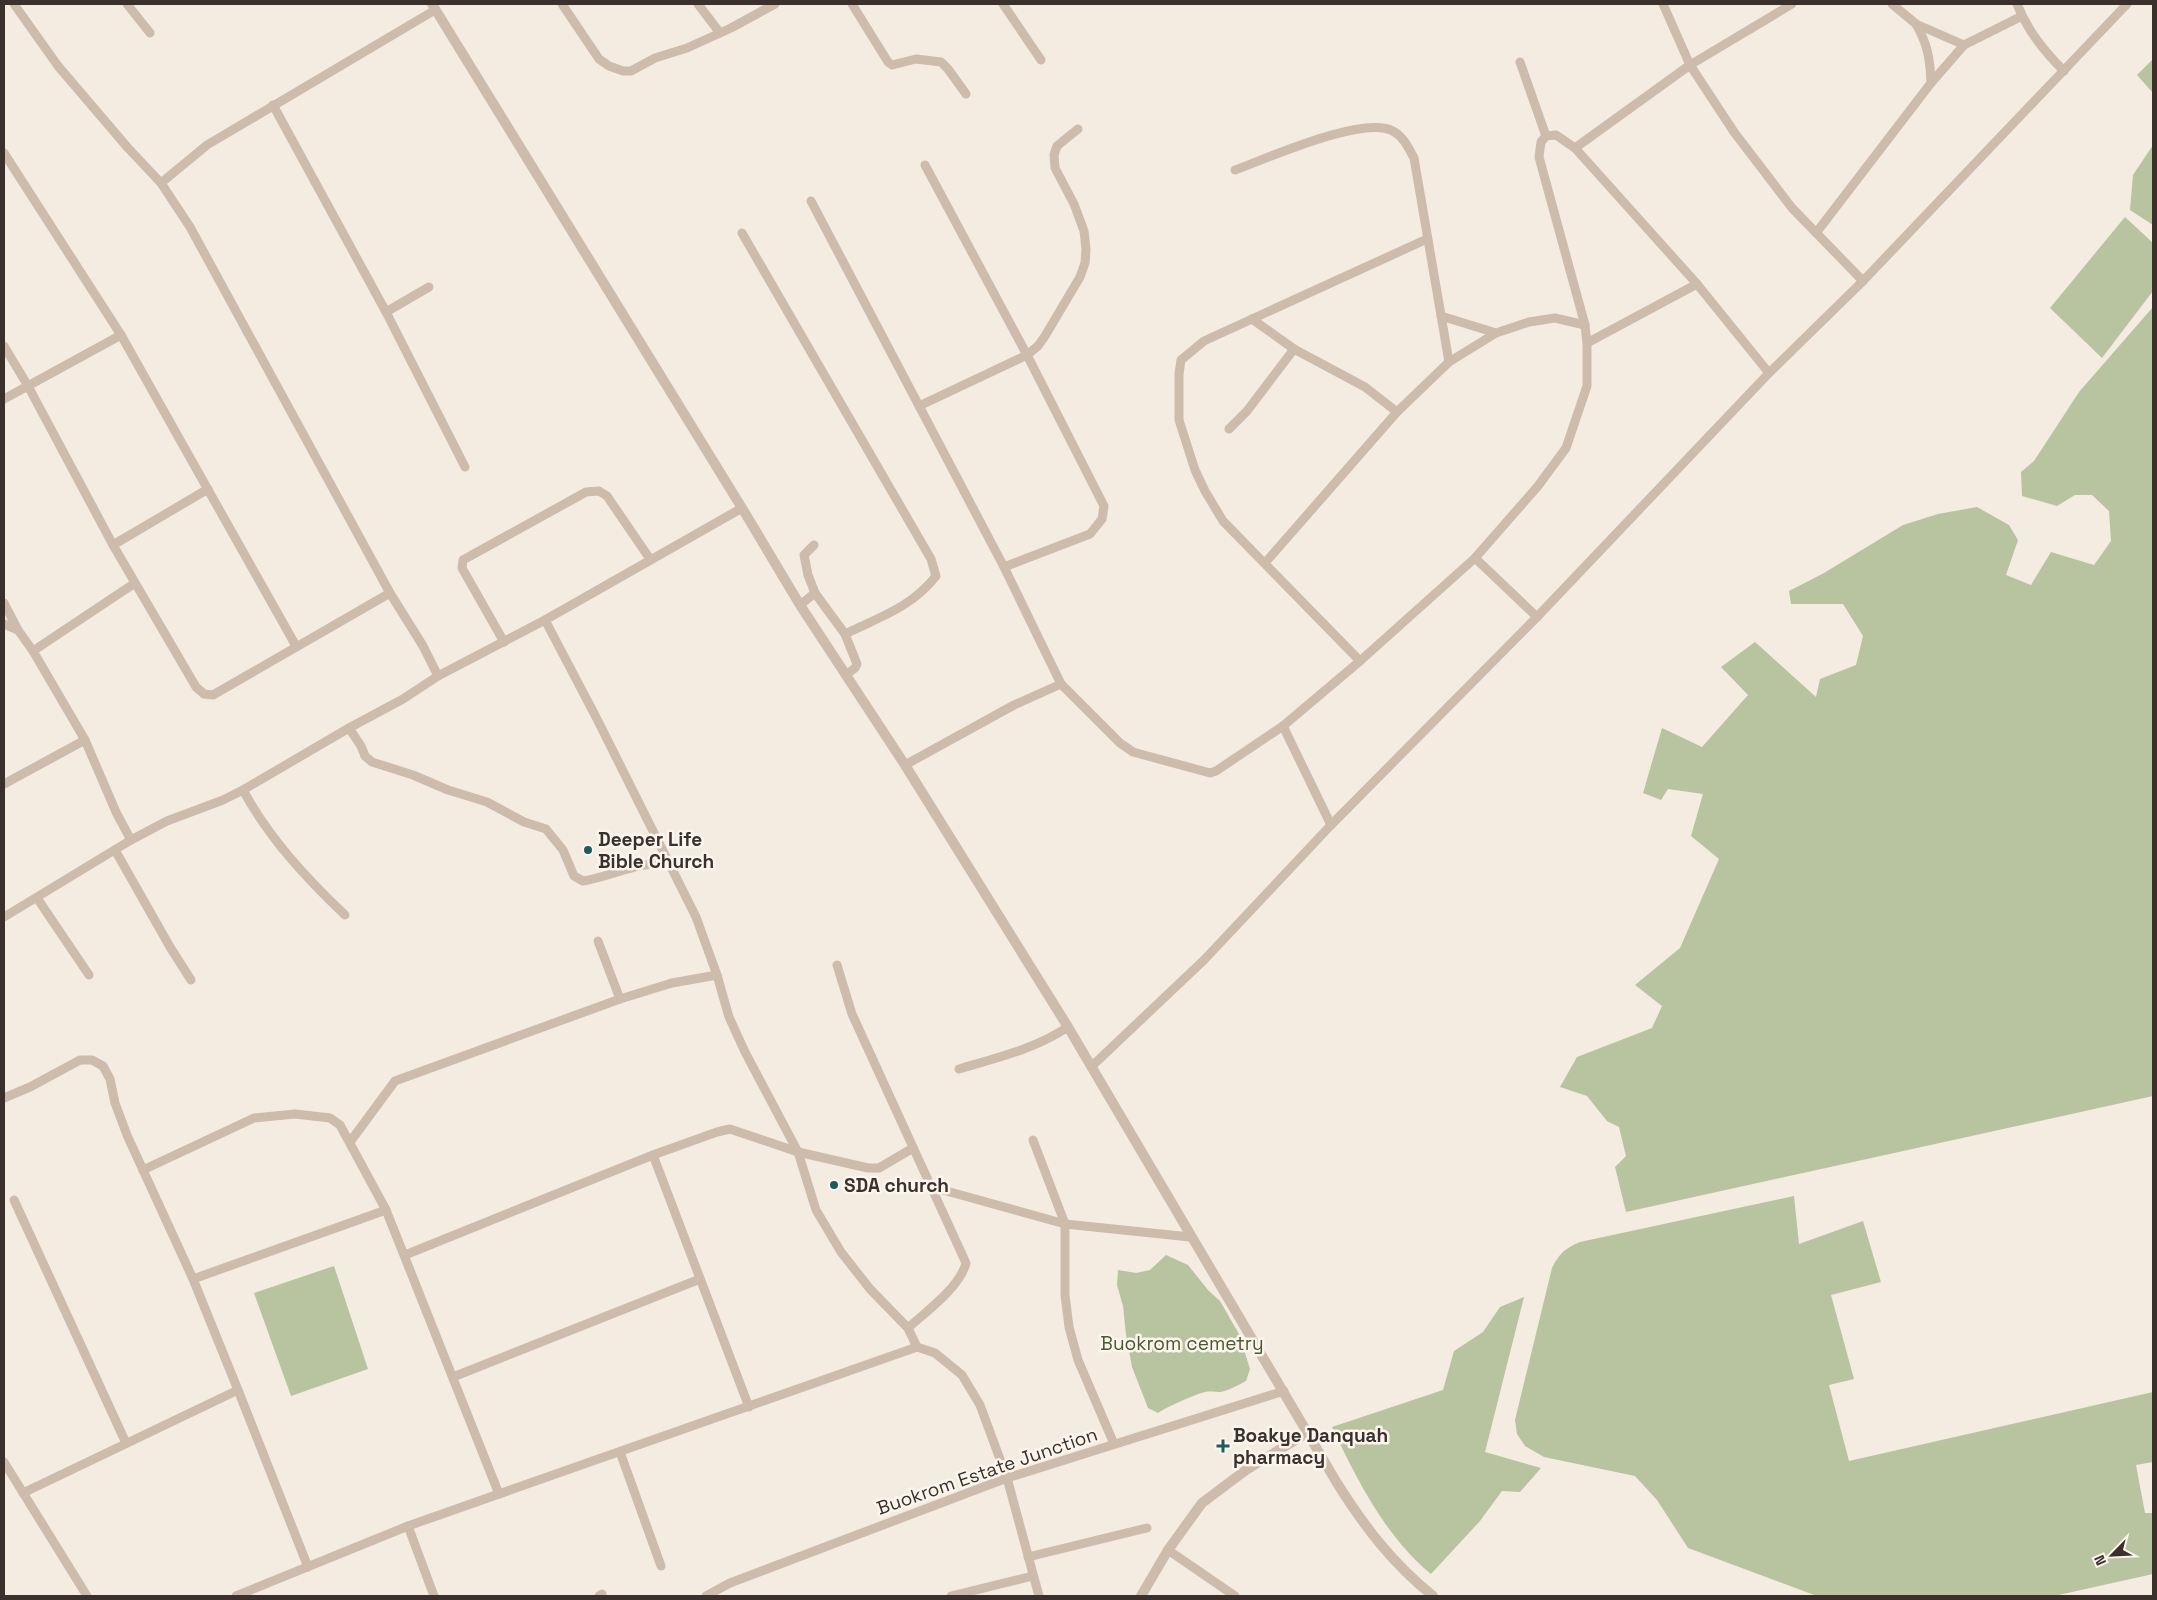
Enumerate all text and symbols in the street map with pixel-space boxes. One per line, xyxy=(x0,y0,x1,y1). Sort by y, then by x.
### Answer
place label: Deeper Life Bible Church xyxy=(598,827,714,874)
marker: Deeper Life Bible Church xyxy=(582,844,594,856)
place label: SDA church xyxy=(844,1173,949,1198)
marker: SDA church xyxy=(828,1179,840,1191)
park label: Buokrom cemetry xyxy=(1100,1331,1264,1356)
street label: Buokrom Estate Junction xyxy=(873,1421,1101,1521)
place label: Boakye Danquah pharmacy xyxy=(1233,1423,1388,1470)
marker: Boakye Danquah pharmacy xyxy=(1217,1440,1229,1452)
north arrow xyxy=(2087,1530,2137,1580)
text: N xyxy=(2090,1552,2110,1568)

